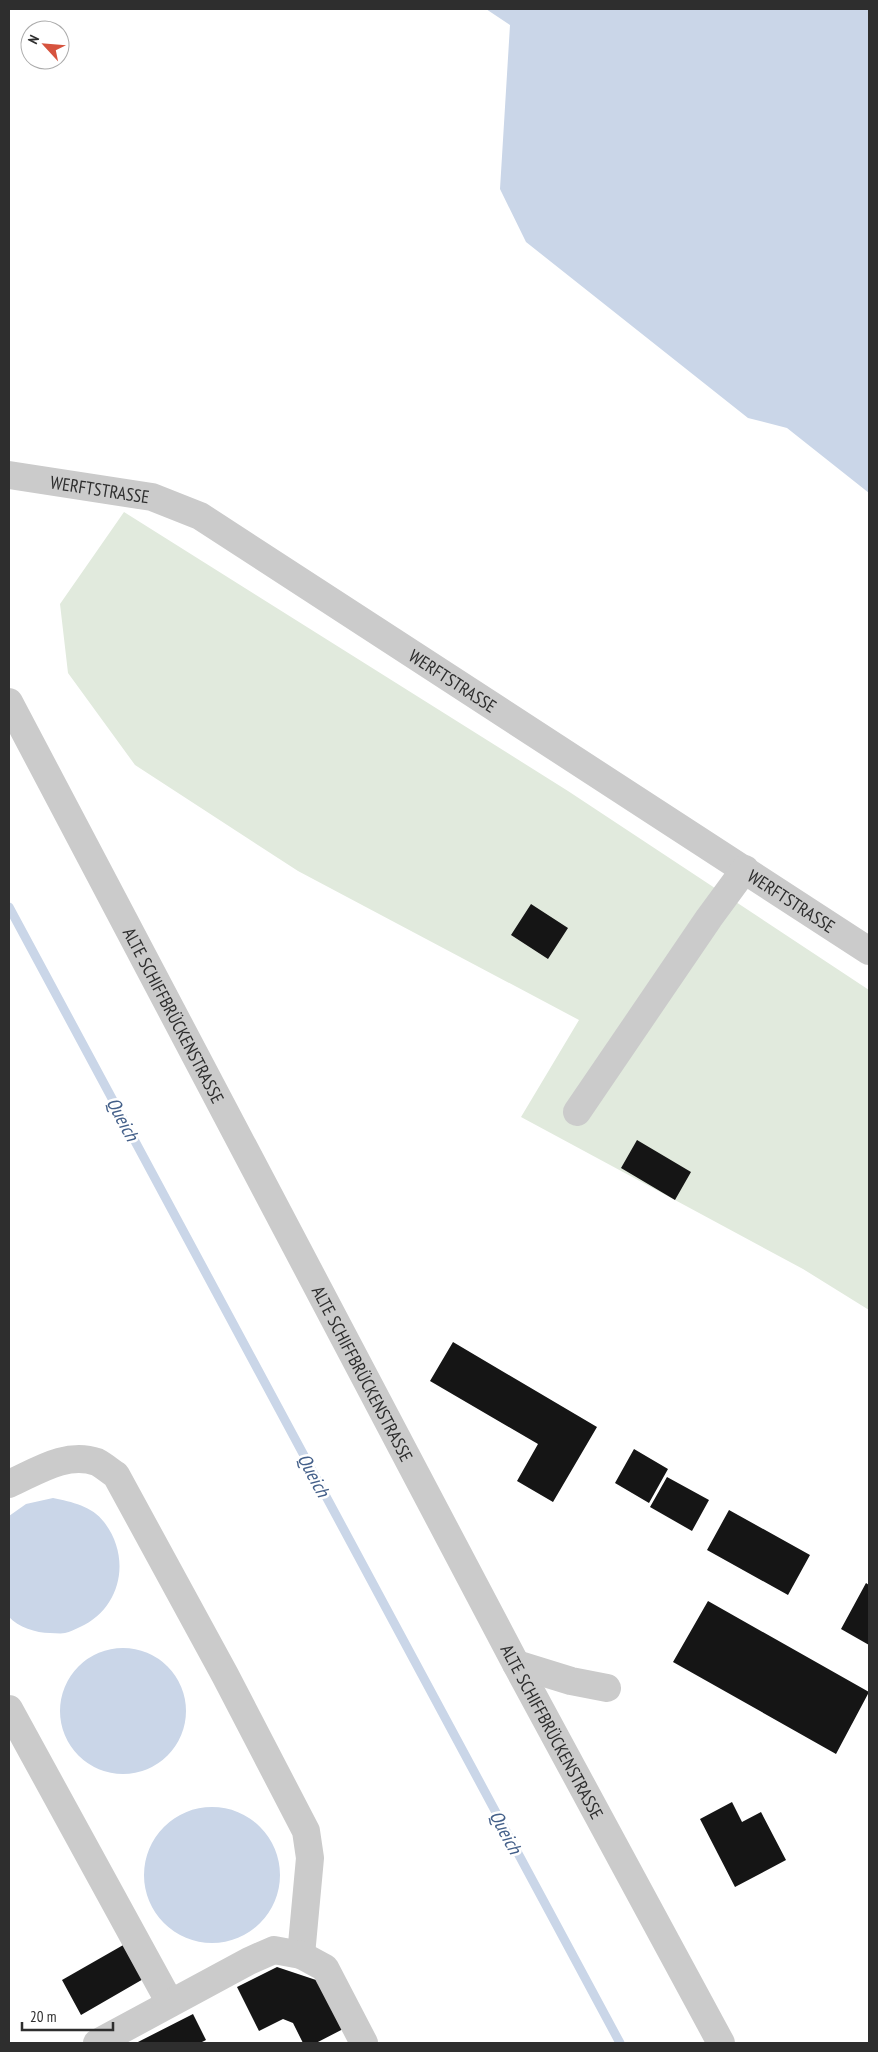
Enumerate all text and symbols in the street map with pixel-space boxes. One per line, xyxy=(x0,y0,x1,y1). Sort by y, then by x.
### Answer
north arrow xyxy=(20,20,70,70)
text: N xyxy=(24,32,43,47)
street label: WERFTSTRASSE xyxy=(49,470,151,508)
street label: WERFTSTRASSE xyxy=(405,644,501,717)
street label: WERFTSTRASSE xyxy=(744,864,840,937)
street label: ALTE SCHIFFBRÜCKENSTRASSE xyxy=(118,923,230,1107)
water label: Queich xyxy=(102,1093,145,1146)
street label: ALTE SCHIFFBRÜCKENSTRASSE xyxy=(307,1282,419,1465)
water label: Queich xyxy=(293,1449,336,1502)
street label: ALTE SCHIFFBRÜCKENSTRASSE xyxy=(496,1640,609,1823)
water label: Queich xyxy=(485,1806,528,1859)
scale bar xyxy=(22,2000,114,2032)
text: 20 m xyxy=(30,2007,56,2026)

